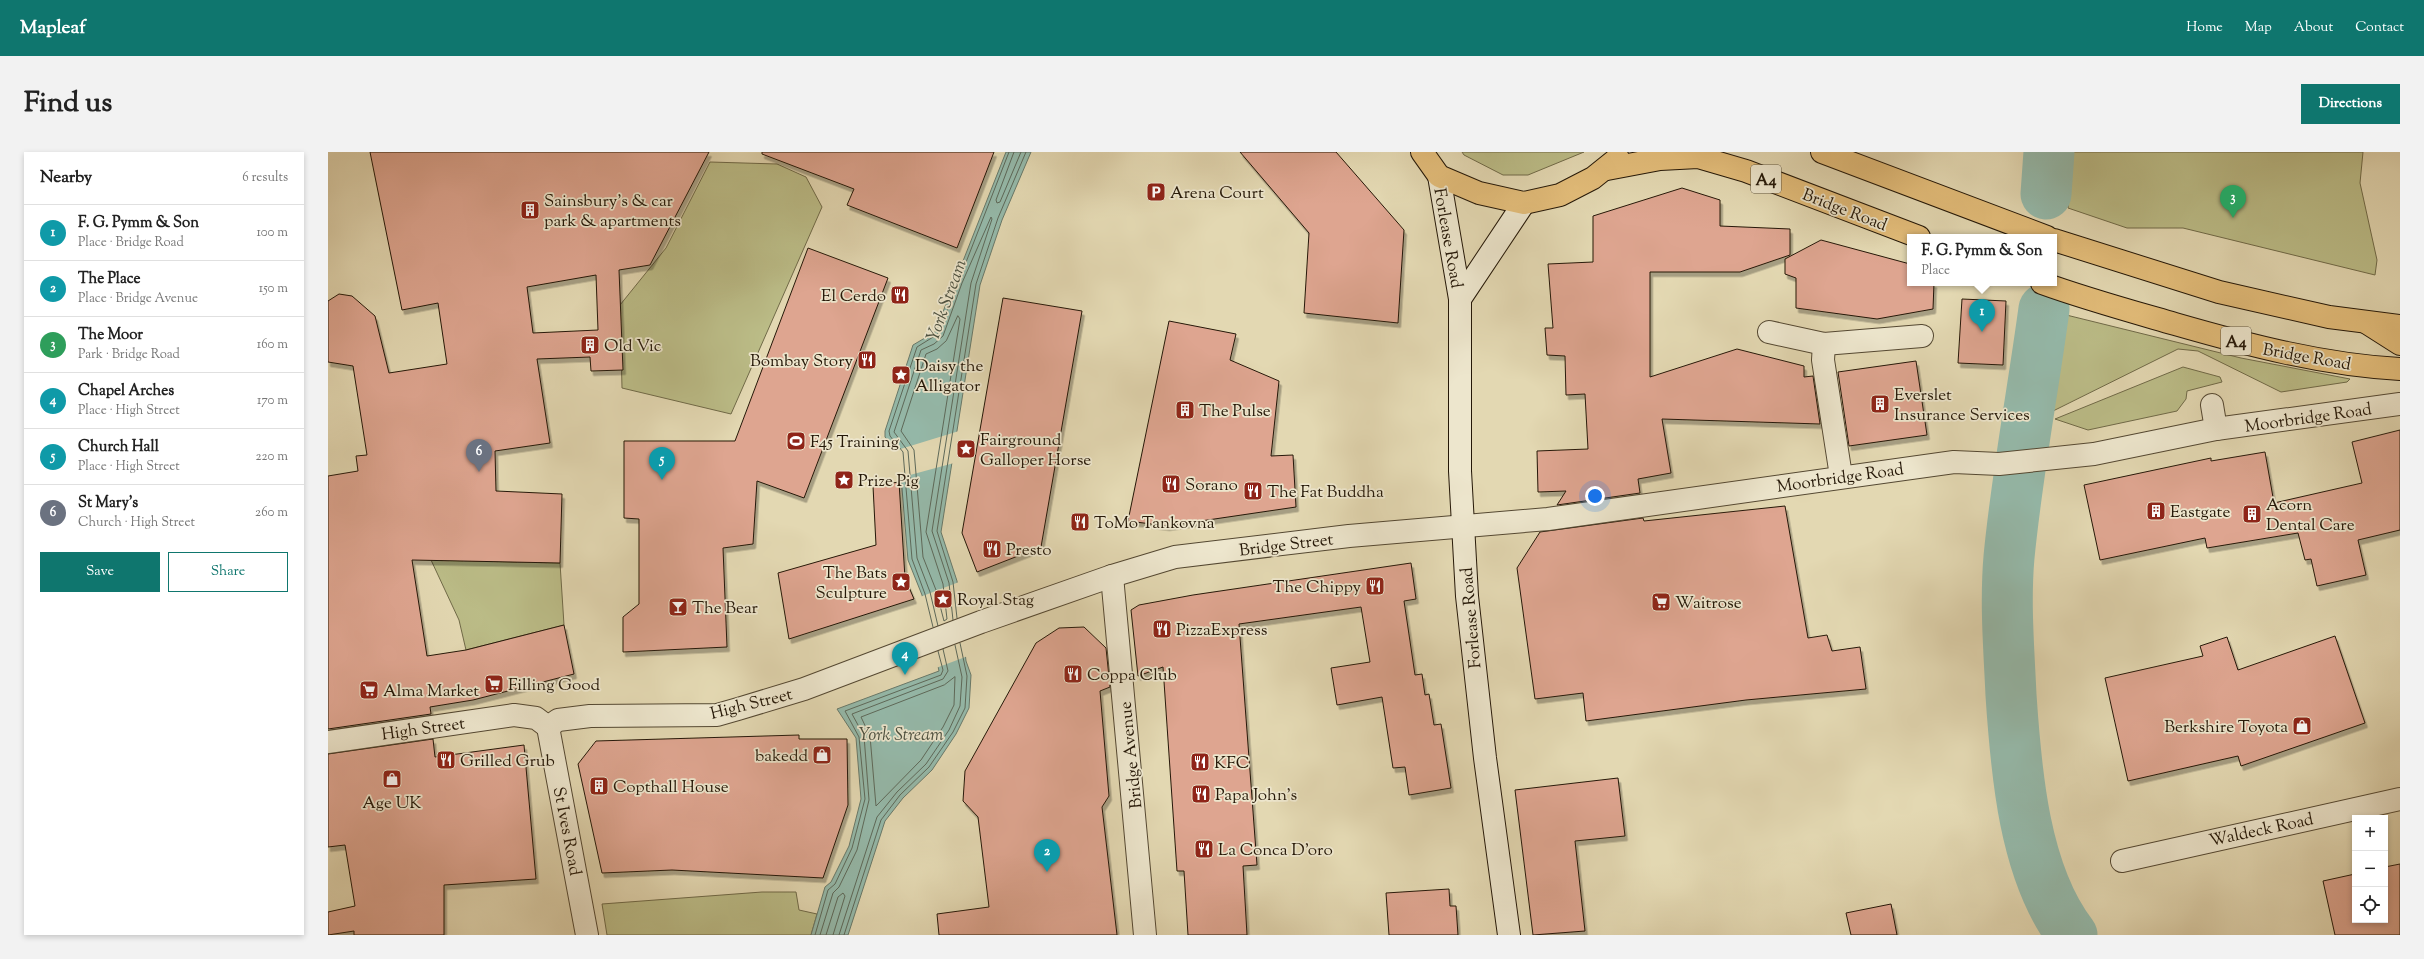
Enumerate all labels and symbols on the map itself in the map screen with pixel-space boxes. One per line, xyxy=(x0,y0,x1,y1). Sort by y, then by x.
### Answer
road number: A4 xyxy=(1751,165,1781,193)
parking icon: Arena Court xyxy=(1145,181,1167,203)
place label: Arena Court xyxy=(1170,182,1264,206)
street label: Bridge Road xyxy=(1798,184,1891,238)
pin: 3 xyxy=(2220,185,2246,218)
street label: Forlease Road xyxy=(1426,186,1468,291)
place label: Sainsbury's & car park & apartments xyxy=(544,190,681,234)
building icon: Sainsbury's & car park & apartments xyxy=(519,199,541,221)
water label: York Stream xyxy=(921,256,975,345)
restaurant icon: El Cerdo xyxy=(889,284,911,306)
place label: El Cerdo xyxy=(821,285,886,309)
pin: 1 xyxy=(1969,299,1995,332)
road number: A4 xyxy=(2221,327,2251,355)
building icon: Old Vic xyxy=(579,334,601,356)
place label: Old Vic xyxy=(604,335,662,359)
street label: Bridge Road xyxy=(2261,338,2353,378)
restaurant icon: Bombay Story xyxy=(856,349,878,371)
place label: Bombay Story xyxy=(750,350,854,374)
place label: Daisy the Alligator xyxy=(915,355,984,399)
place icon: Daisy the Alligator xyxy=(890,364,912,386)
place label: Everslet Insurance Services xyxy=(1894,384,2030,428)
building icon: Everslet Insurance Services xyxy=(1869,393,1891,415)
street label: Moorbridge Road xyxy=(2243,398,2374,440)
building icon: The Pulse xyxy=(1174,399,1196,421)
place label: The Pulse xyxy=(1199,400,1271,424)
place label: Fairground Galloper Horse xyxy=(980,429,1091,473)
sports icon: F45 Training xyxy=(785,430,807,452)
place label: F45 Training xyxy=(810,431,899,455)
place icon: Fairground Galloper Horse xyxy=(955,438,977,460)
pin: 6 xyxy=(466,439,492,472)
pin: 5 xyxy=(649,447,675,480)
street label: Moorbridge Road xyxy=(1775,458,1906,500)
place icon: Prize Pig xyxy=(833,469,855,491)
place label: Prize Pig xyxy=(858,470,919,494)
restaurant icon: Sorano xyxy=(1160,473,1182,495)
place label: Sorano xyxy=(1185,474,1238,498)
restaurant icon: The Fat Buddha xyxy=(1242,480,1264,502)
place label: The Fat Buddha xyxy=(1267,481,1384,505)
your location xyxy=(1585,486,1605,506)
place label: Acorn Dental Care xyxy=(2266,494,2355,538)
building icon: Eastgate xyxy=(2145,500,2167,522)
place label: Eastgate xyxy=(2170,501,2230,525)
building icon: Acorn Dental Care xyxy=(2241,503,2263,525)
restaurant icon: ToMo Tankovna xyxy=(1069,511,1091,533)
place label: ToMo Tankovna xyxy=(1094,512,1215,536)
street label: Bridge Street xyxy=(1238,528,1335,564)
restaurant icon: Presto xyxy=(981,538,1003,560)
place label: Presto xyxy=(1006,539,1051,563)
place label: The Bats Sculpture xyxy=(816,562,887,606)
street label: Forlease Road xyxy=(1456,566,1488,669)
place icon: The Bats Sculpture xyxy=(890,571,912,593)
restaurant icon: The Chippy xyxy=(1364,575,1386,597)
place label: The Chippy xyxy=(1273,576,1362,600)
place icon: Royal Stag xyxy=(932,588,954,610)
place label: Royal Stag xyxy=(957,589,1034,613)
supermarket icon: Waitrose xyxy=(1650,591,1672,613)
place label: Waitrose xyxy=(1675,592,1742,616)
bar icon: The Bear xyxy=(667,596,689,618)
place label: The Bear xyxy=(692,597,759,621)
restaurant icon: PizzaExpress xyxy=(1151,618,1173,640)
place label: PizzaExpress xyxy=(1176,619,1268,643)
pin: 4 xyxy=(892,642,918,675)
restaurant icon: Coppa Club xyxy=(1062,663,1084,685)
place label: Coppa Club xyxy=(1087,664,1177,688)
supermarket icon: Filling Good xyxy=(483,673,505,695)
place label: Filling Good xyxy=(508,674,601,698)
supermarket icon: Alma Market xyxy=(358,679,380,701)
place label: Alma Market xyxy=(383,680,479,704)
street label: High Street xyxy=(708,683,795,727)
street label: Bridge Avenue xyxy=(1114,700,1150,810)
street label: High Street xyxy=(380,712,467,748)
shop icon: Berkshire Toyota xyxy=(2291,715,2313,737)
place label: Berkshire Toyota xyxy=(2164,716,2288,740)
water label: York Stream xyxy=(858,723,944,749)
shop icon: bakedd xyxy=(811,744,833,766)
place label: bakedd xyxy=(755,745,808,769)
restaurant icon: Grilled Grub xyxy=(435,749,457,771)
place label: Grilled Grub xyxy=(460,750,555,774)
restaurant icon: KFC xyxy=(1189,751,1211,773)
place label: KFC xyxy=(1214,752,1249,776)
shop icon: Age UK xyxy=(381,768,403,790)
building icon: Copthall House xyxy=(588,775,610,797)
place label: Copthall House xyxy=(613,776,729,800)
restaurant icon: Papa John's xyxy=(1190,783,1212,805)
place label: Papa John's xyxy=(1215,784,1298,808)
street label: St Ives Road xyxy=(546,785,586,878)
place label: Age UK xyxy=(362,792,422,816)
street label: Waldeck Road xyxy=(2207,808,2316,854)
restaurant icon: La Conca D'oro xyxy=(1193,838,1215,860)
pin: 2 xyxy=(1034,839,1060,872)
place label: La Conca D'oro xyxy=(1218,839,1333,863)

